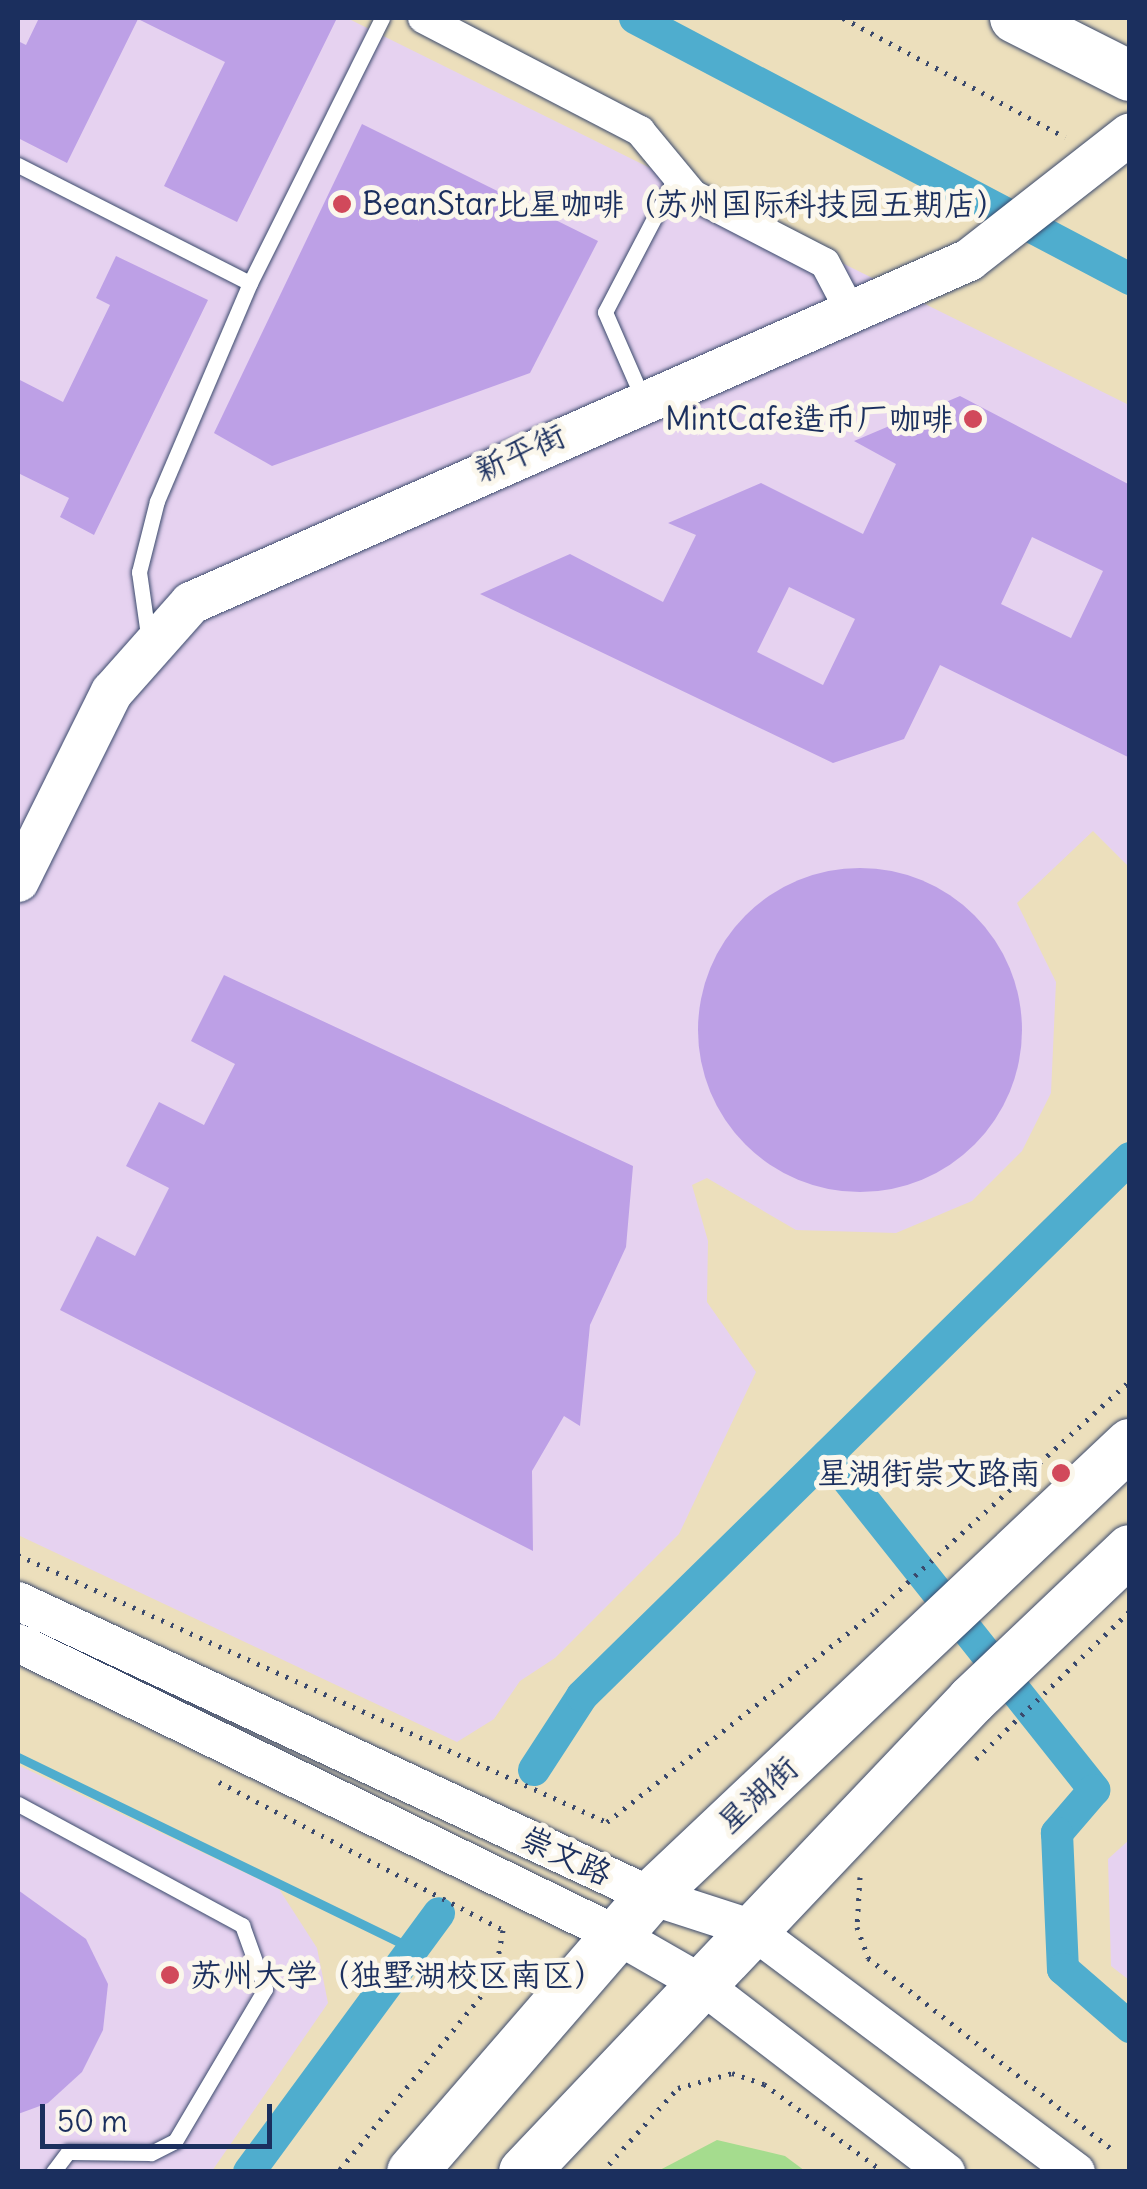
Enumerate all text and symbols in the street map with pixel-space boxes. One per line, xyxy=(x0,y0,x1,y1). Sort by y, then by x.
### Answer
place label: BeanStar比星咖啡（苏州国际科技园五期店） xyxy=(362,185,1008,223)
marker: BeanStar比星咖啡（苏州国际科技园五期店） xyxy=(331,193,353,215)
place label: MintCafe造币厂咖啡 xyxy=(665,400,953,438)
marker: MintCafe造币厂咖啡 xyxy=(962,408,984,430)
street label: 新平街 xyxy=(468,416,572,490)
place label: 星湖街崇文路南 xyxy=(817,1454,1041,1492)
marker: 星湖街崇文路南 xyxy=(1050,1462,1072,1484)
street label: 星湖街 xyxy=(710,1748,806,1842)
street label: 崇文路 xyxy=(514,1818,618,1894)
place label: 苏州大学（独墅湖校区南区） xyxy=(190,1956,606,1994)
marker: 苏州大学（独墅湖校区南区） xyxy=(159,1964,181,1986)
scale bar xyxy=(45,2084,278,2146)
text: 50 m xyxy=(57,2102,127,2140)

